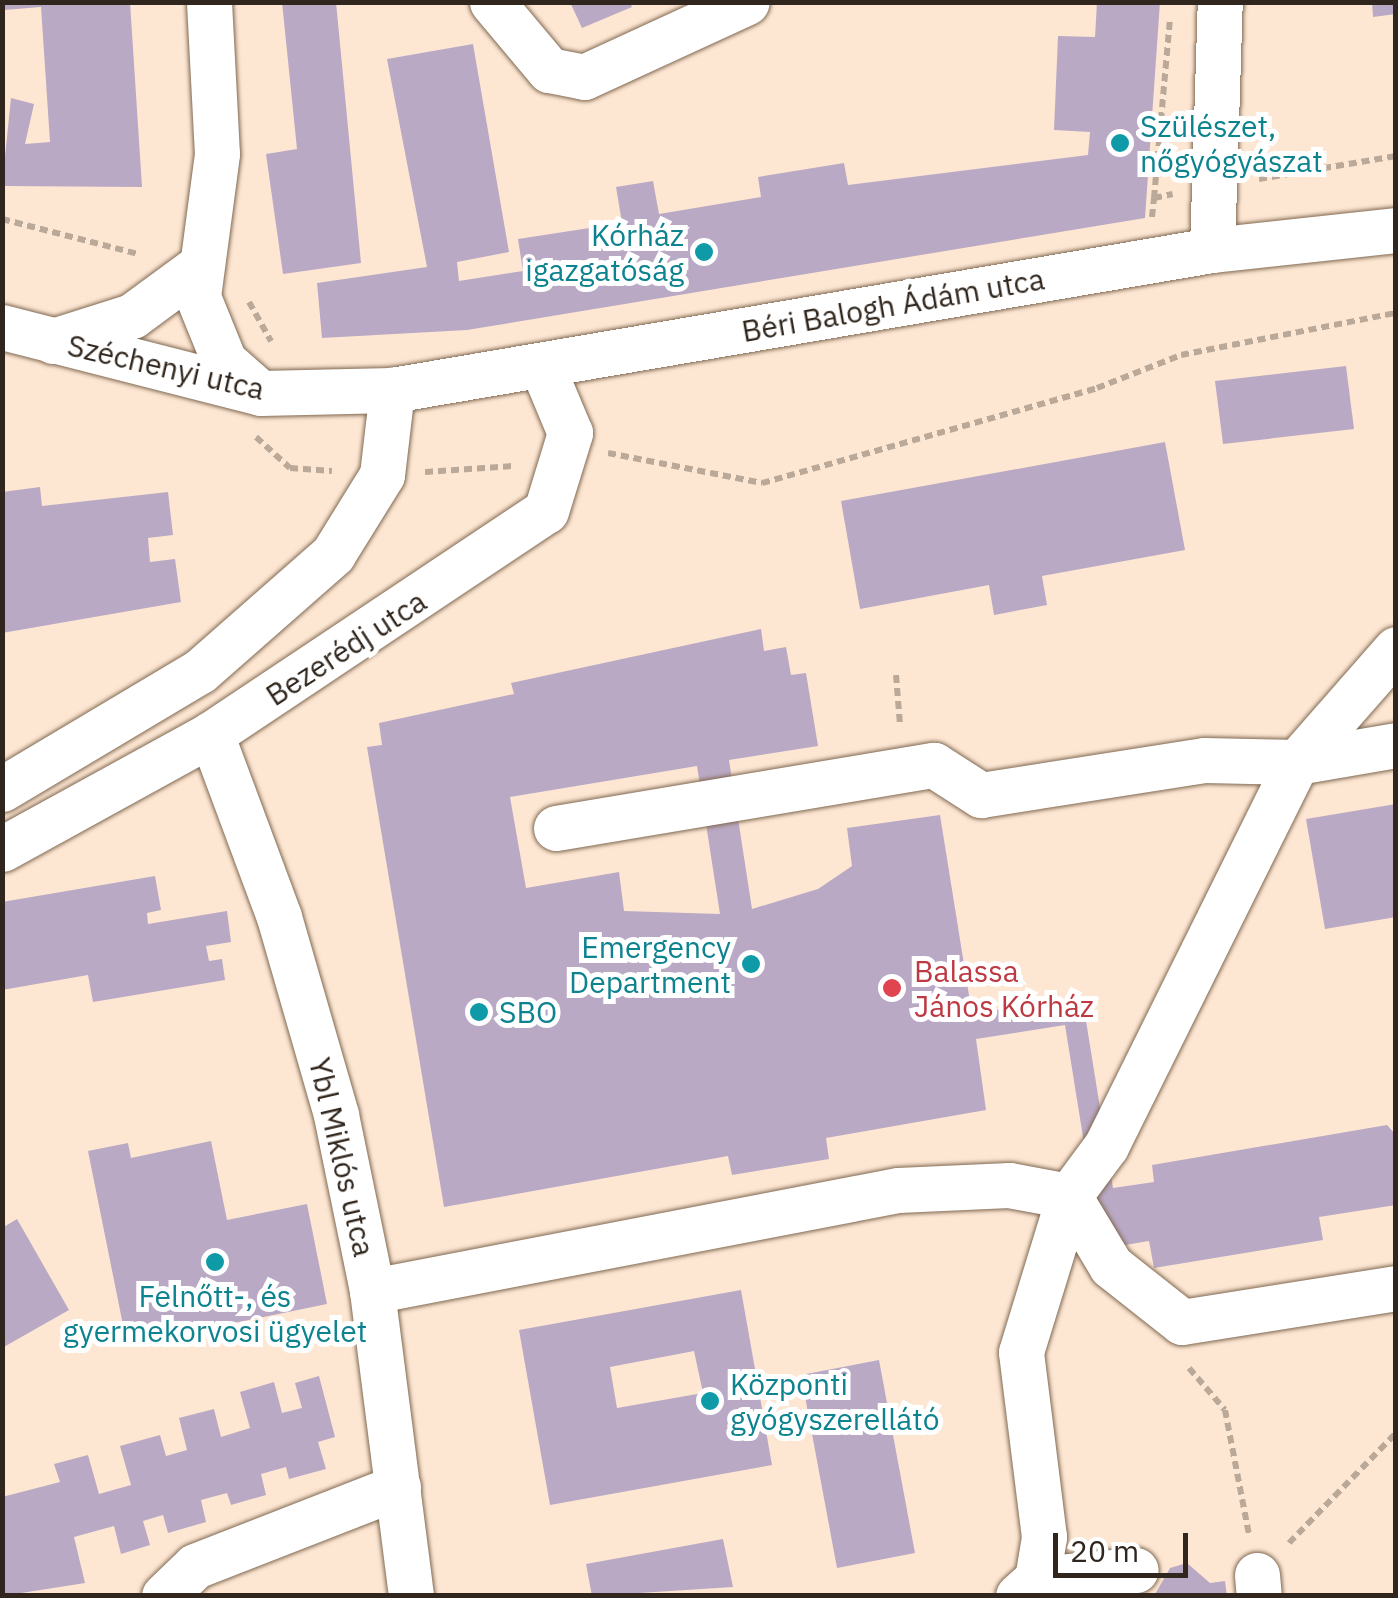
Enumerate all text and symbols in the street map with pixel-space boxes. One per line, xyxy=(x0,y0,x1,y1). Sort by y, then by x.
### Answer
place label: Szülészet, nőgyógyászat xyxy=(1140,108,1323,178)
marker: Szülészet, nőgyógyászat xyxy=(1109,132,1131,154)
place label: Kórház igazgatóság xyxy=(525,217,684,288)
marker: Kórház igazgatóság xyxy=(693,241,715,263)
street label: Béri Balogh Ádám utca xyxy=(739,261,1047,349)
street label: Széchenyi utca xyxy=(64,327,268,407)
street label: Bezerédj utca xyxy=(259,583,433,713)
place label: Emergency Department xyxy=(569,929,731,1000)
marker: Emergency Department xyxy=(740,953,762,975)
place label: Balassa János Kórház xyxy=(914,953,1094,1024)
marker: Balassa János Kórház xyxy=(879,975,905,1001)
place label: SBO xyxy=(499,994,557,1030)
marker: SBO xyxy=(468,1001,490,1023)
street label: Ybl Miklós utca xyxy=(302,1054,382,1260)
marker: Felnőtt-, és gyermekorvosi ügyelet xyxy=(204,1251,226,1273)
place label: Felnőtt-, és gyermekorvosi ügyelet xyxy=(63,1278,367,1348)
place label: Központi gyógyszerellátó xyxy=(730,1366,940,1436)
marker: Központi gyógyszerellátó xyxy=(699,1390,721,1412)
scale bar xyxy=(1058,1513,1193,1575)
text: 20 m xyxy=(1070,1531,1139,1570)

